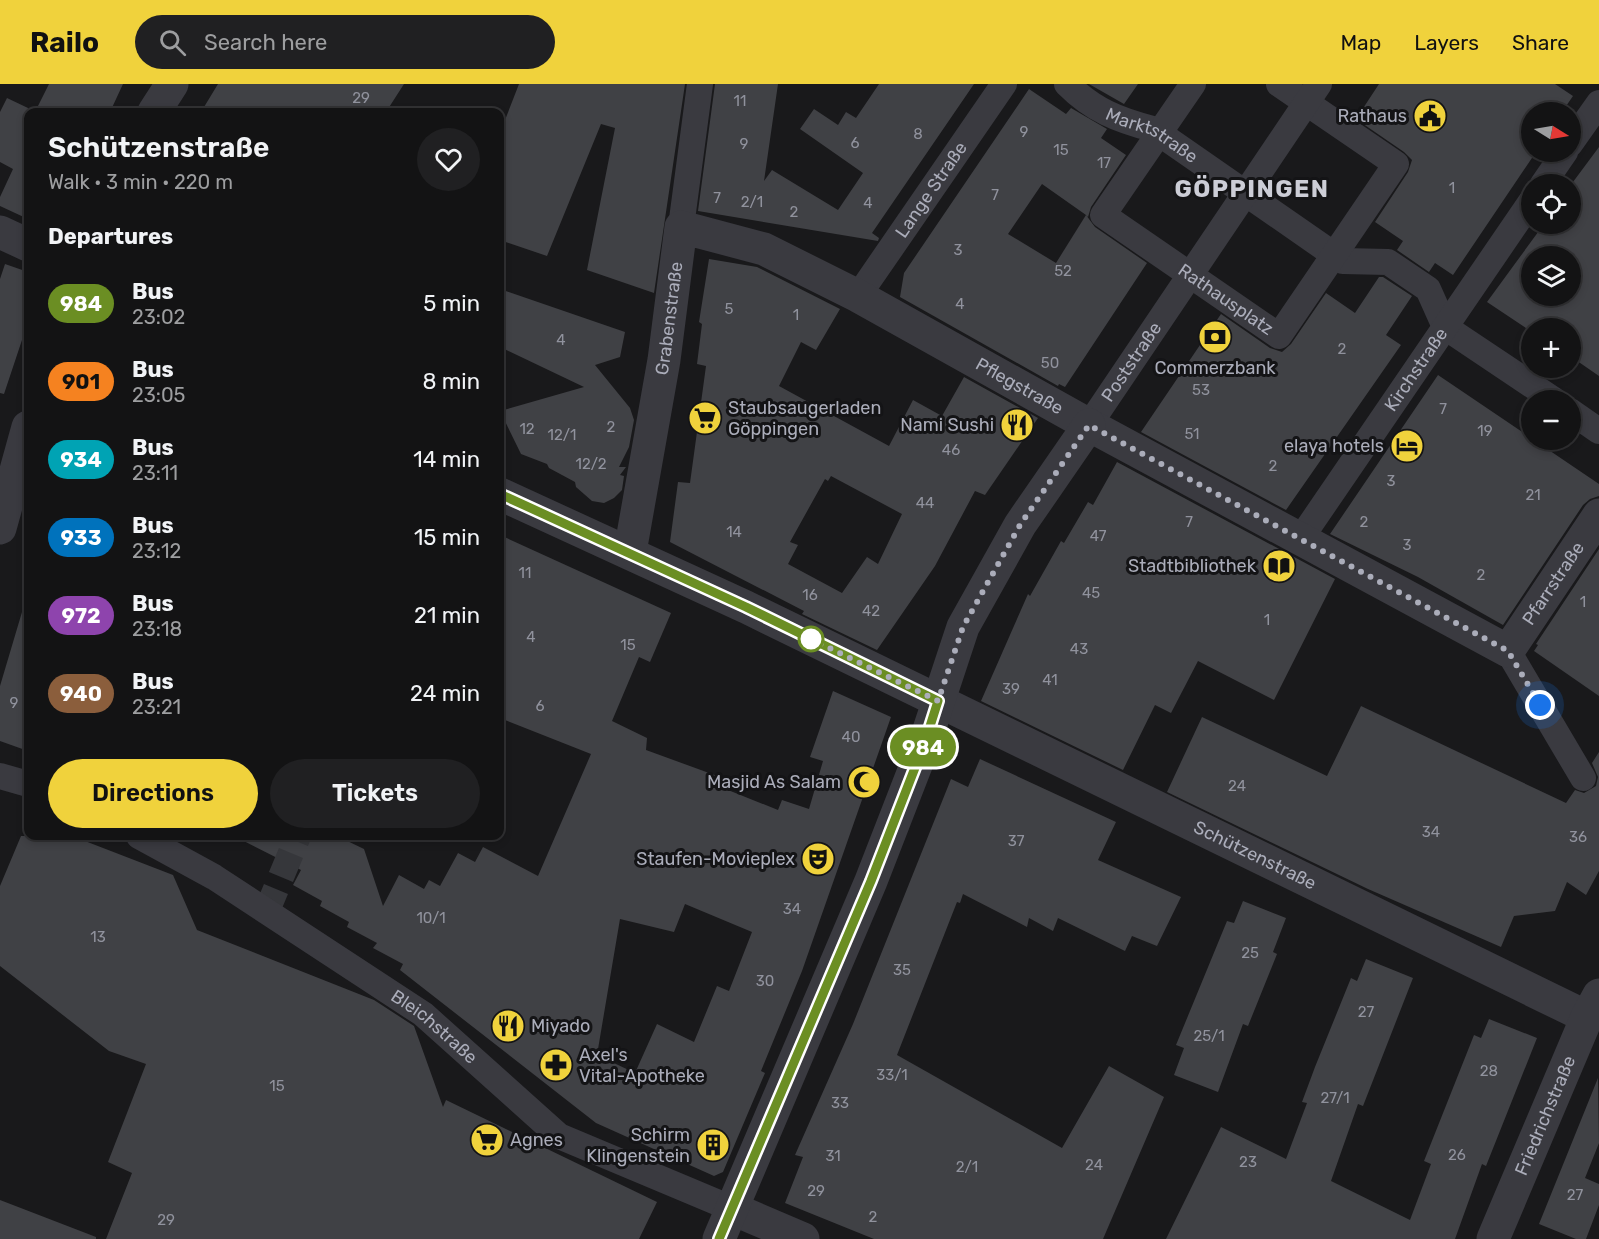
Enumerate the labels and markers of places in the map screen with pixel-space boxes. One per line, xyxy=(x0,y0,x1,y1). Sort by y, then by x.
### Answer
public building icon: Rathaus xyxy=(1412,98,1448,134)
place label: Rathaus xyxy=(1337,105,1407,127)
bank icon: Commerzbank xyxy=(1197,319,1233,355)
place label: Commerzbank xyxy=(1154,357,1276,379)
place label: Staubsaugerladen Göppingen xyxy=(728,397,881,440)
supermarket icon: Staubsaugerladen Göppingen xyxy=(687,400,723,436)
restaurant icon: Nami Sushi xyxy=(999,407,1035,443)
place label: Nami Sushi xyxy=(900,414,994,436)
hotel icon: elaya hotels xyxy=(1389,428,1425,464)
place label: elaya hotels xyxy=(1284,435,1384,457)
library icon: Stadtbibliothek xyxy=(1261,548,1297,584)
place label: Stadtbibliothek xyxy=(1128,555,1257,577)
unlabelled marker xyxy=(798,626,824,652)
mosque icon: Masjid As Salam xyxy=(846,764,882,800)
place label: Masjid As Salam xyxy=(707,771,841,793)
theatre icon: Staufen-Movieplex xyxy=(800,841,836,877)
place label: Staufen-Movieplex xyxy=(636,848,795,870)
restaurant icon: Miyado xyxy=(490,1008,526,1044)
place label: Miyado xyxy=(531,1015,590,1037)
place label: Axel's Vital-Apotheke xyxy=(579,1044,705,1087)
pharmacy icon: Axel's Vital-Apotheke xyxy=(538,1047,574,1083)
supermarket icon: Agnes xyxy=(469,1122,505,1158)
place label: Schirm Klingenstein xyxy=(586,1124,690,1167)
building icon: Schirm Klingenstein xyxy=(695,1127,731,1163)
place label: Agnes xyxy=(510,1129,563,1151)

